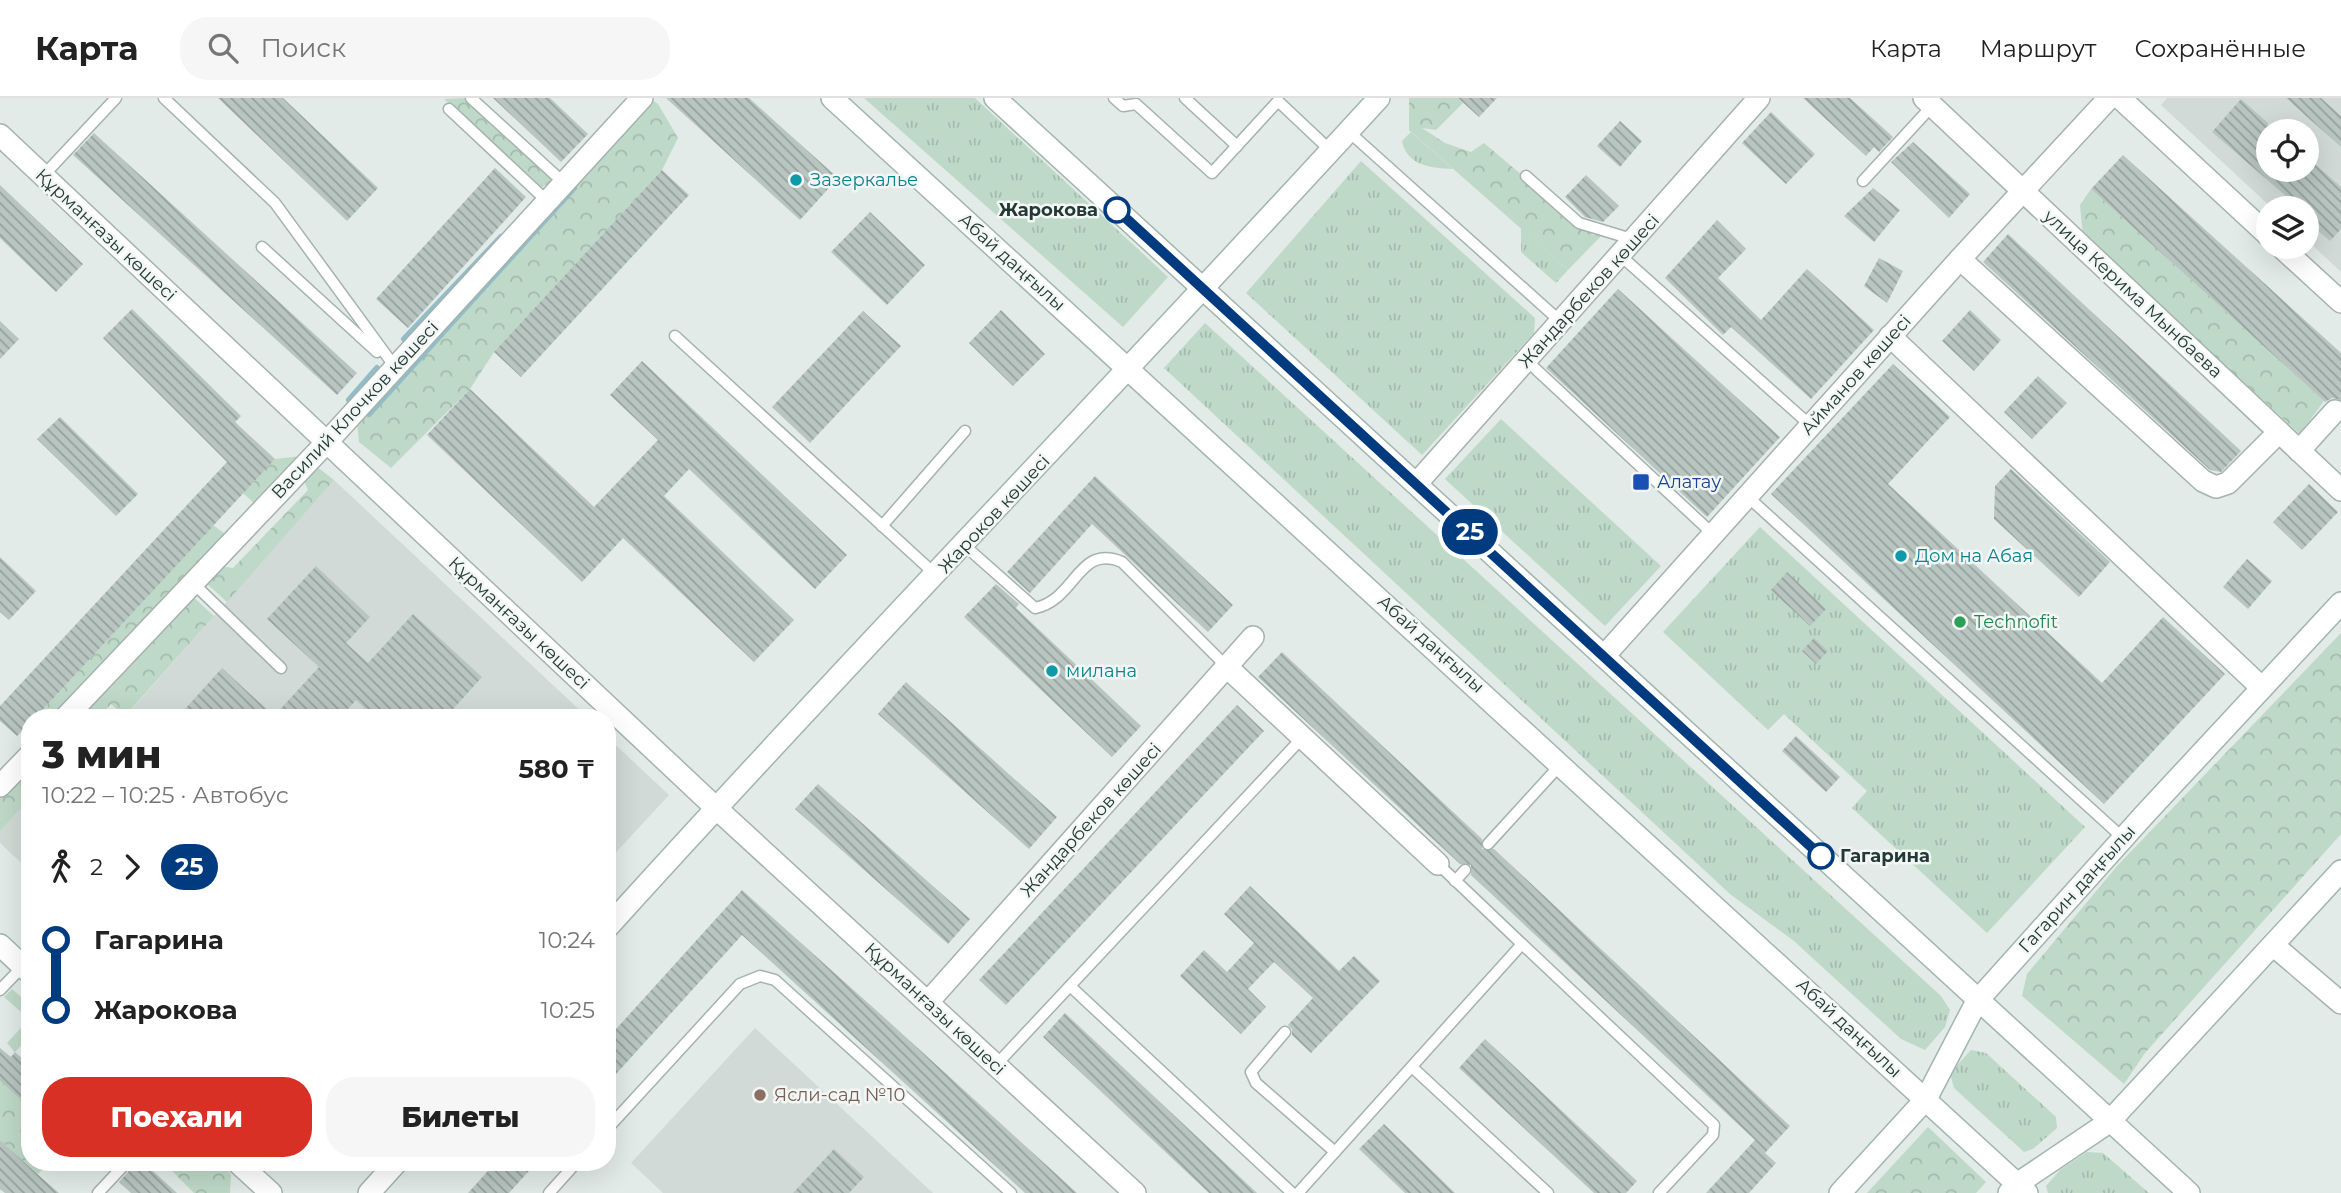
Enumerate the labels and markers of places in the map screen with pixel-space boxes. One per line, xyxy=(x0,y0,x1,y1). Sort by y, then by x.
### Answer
place label: Зазеркалье xyxy=(810,169,918,191)
marker: Зазеркалье xyxy=(788,172,804,188)
marker: Жарокова xyxy=(1104,197,1130,223)
place label: Жарокова xyxy=(999,199,1098,221)
place label: Алатау xyxy=(1657,471,1721,493)
marker: Алатау xyxy=(1631,472,1651,492)
place label: Дом на Абая xyxy=(1915,545,2033,567)
marker: Дом на Абая xyxy=(1893,548,1909,564)
place label: Technofit xyxy=(1974,611,2058,633)
marker: Technofit xyxy=(1952,614,1968,630)
place label: милана xyxy=(1066,660,1137,682)
marker: милана xyxy=(1044,663,1060,679)
marker: Гагарина xyxy=(1808,843,1834,869)
place label: Гагарина xyxy=(1840,845,1930,867)
place label: Ясли-сад №10 xyxy=(774,1084,905,1106)
marker: Ясли-сад №10 xyxy=(752,1087,768,1103)

